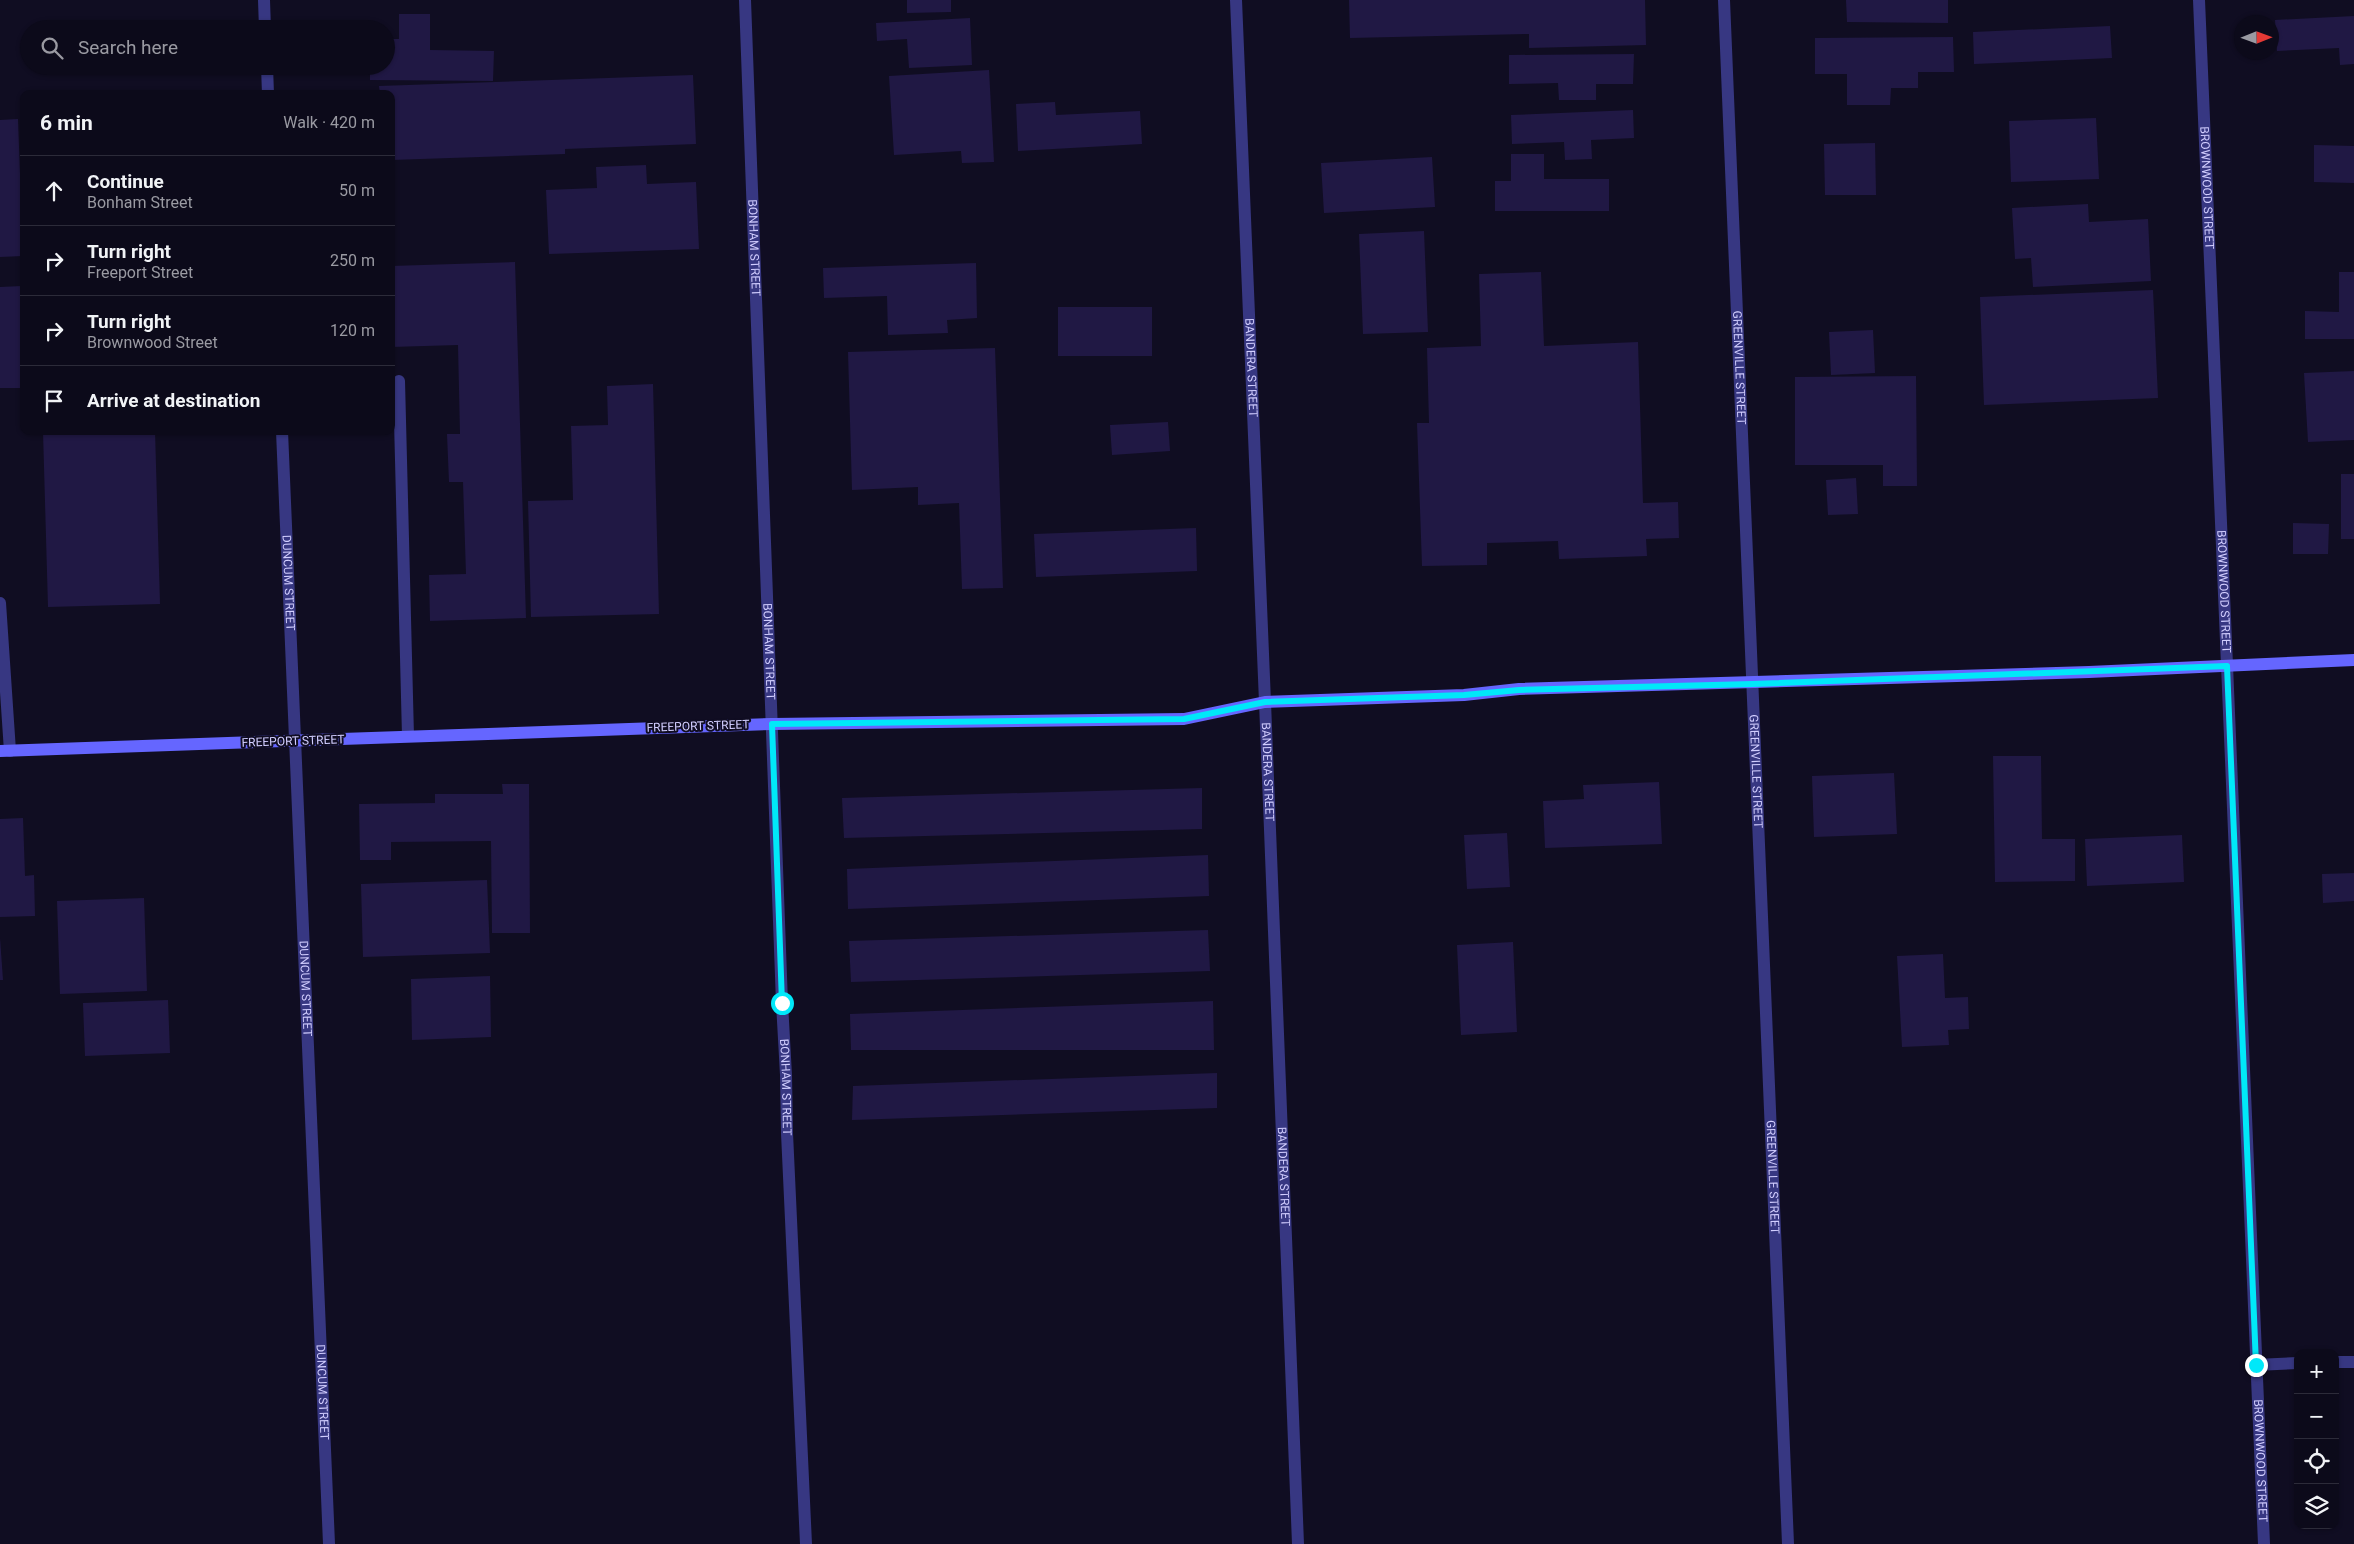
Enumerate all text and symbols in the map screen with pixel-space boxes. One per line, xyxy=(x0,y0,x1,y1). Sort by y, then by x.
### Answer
north arrow xyxy=(2234,15,2279,60)
search box xyxy=(20,20,395,75)
icon: search xyxy=(38,34,66,62)
text: Search here xyxy=(78,36,178,59)
text: 6 min xyxy=(40,111,93,135)
text: Walk · 420 m xyxy=(283,113,375,132)
street label: BROWNWOOD STREET xyxy=(2197,126,2216,250)
text: Continue xyxy=(87,170,164,193)
icon: ahead xyxy=(40,177,68,205)
text: 50 m xyxy=(339,181,375,200)
text: Bonham Street xyxy=(87,193,193,212)
street label: BONHAM STREET xyxy=(745,199,763,297)
text: Turn right xyxy=(87,240,171,263)
icon: right xyxy=(40,247,68,275)
text: 250 m xyxy=(330,251,375,270)
text: Freeport Street xyxy=(87,263,193,282)
text: Turn right xyxy=(87,310,171,333)
street label: GREENVILLE STREET xyxy=(1730,310,1749,425)
icon: right xyxy=(40,317,68,345)
street label: BANDERA STREET xyxy=(1242,318,1260,418)
text: 120 m xyxy=(330,321,375,340)
text: Brownwood Street xyxy=(87,333,218,352)
icon: arrive xyxy=(40,387,68,415)
text: Arrive at destination xyxy=(87,389,260,412)
street label: BROWNWOOD STREET xyxy=(2214,530,2233,653)
street label: DUNCUM STREET xyxy=(279,535,297,631)
street label: BONHAM STREET xyxy=(760,603,778,700)
street label: GREENVILLE STREET xyxy=(1747,714,1765,829)
street label: FREEPORT STREET xyxy=(646,717,750,735)
street label: BANDERA STREET xyxy=(1259,722,1277,822)
street label: FREEPORT STREET xyxy=(241,732,345,750)
street label: DUNCUM STREET xyxy=(297,940,315,1037)
route start xyxy=(771,992,794,1015)
street label: BONHAM STREET xyxy=(777,1038,794,1136)
street label: GREENVILLE STREET xyxy=(1763,1120,1782,1234)
street label: BANDERA STREET xyxy=(1275,1127,1293,1227)
street label: DUNCUM STREET xyxy=(314,1344,332,1440)
map controls xyxy=(2294,1349,2339,1529)
button: + xyxy=(2294,1349,2339,1394)
route end xyxy=(2245,1354,2268,1377)
button: − xyxy=(2294,1394,2339,1439)
street label: BROWNWOOD STREET xyxy=(2251,1399,2270,1522)
button: locate xyxy=(2294,1439,2339,1484)
button: layers xyxy=(2294,1484,2339,1529)

